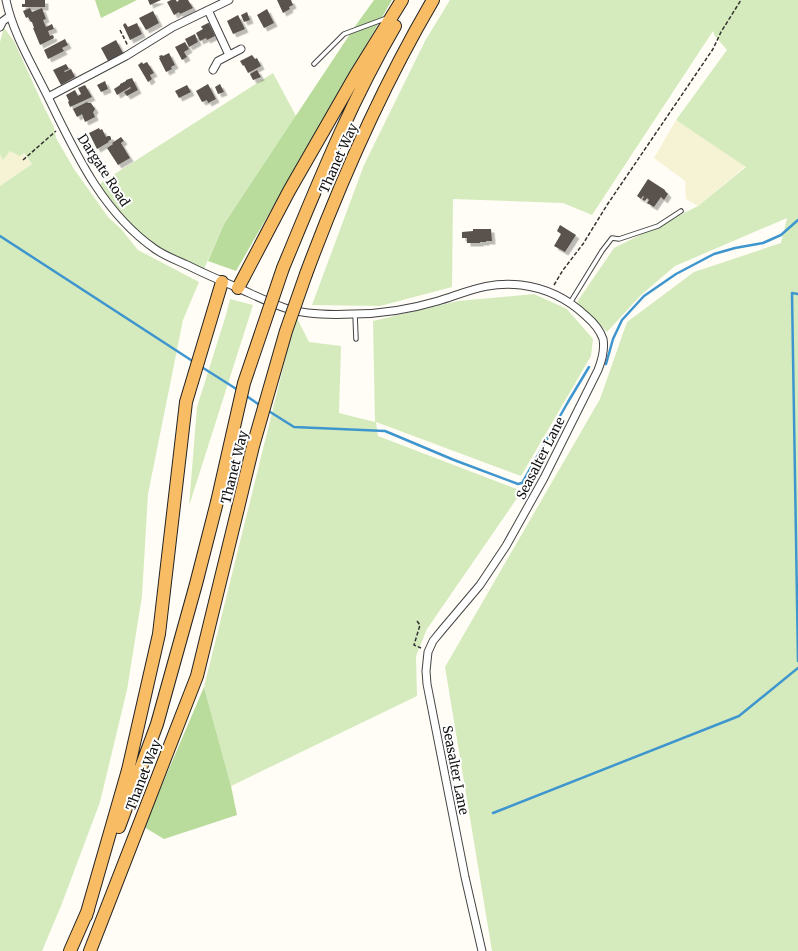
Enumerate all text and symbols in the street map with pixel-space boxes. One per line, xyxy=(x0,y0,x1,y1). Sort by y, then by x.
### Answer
street label: Thanet Way xyxy=(315,120,362,196)
street label: Dargate Road xyxy=(74,131,133,210)
street label: Seasalter Lane xyxy=(512,414,569,502)
street label: Thanet Way xyxy=(217,428,252,506)
street label: Seasalter Lane xyxy=(439,724,473,816)
street label: Thanet Way xyxy=(122,737,165,813)

